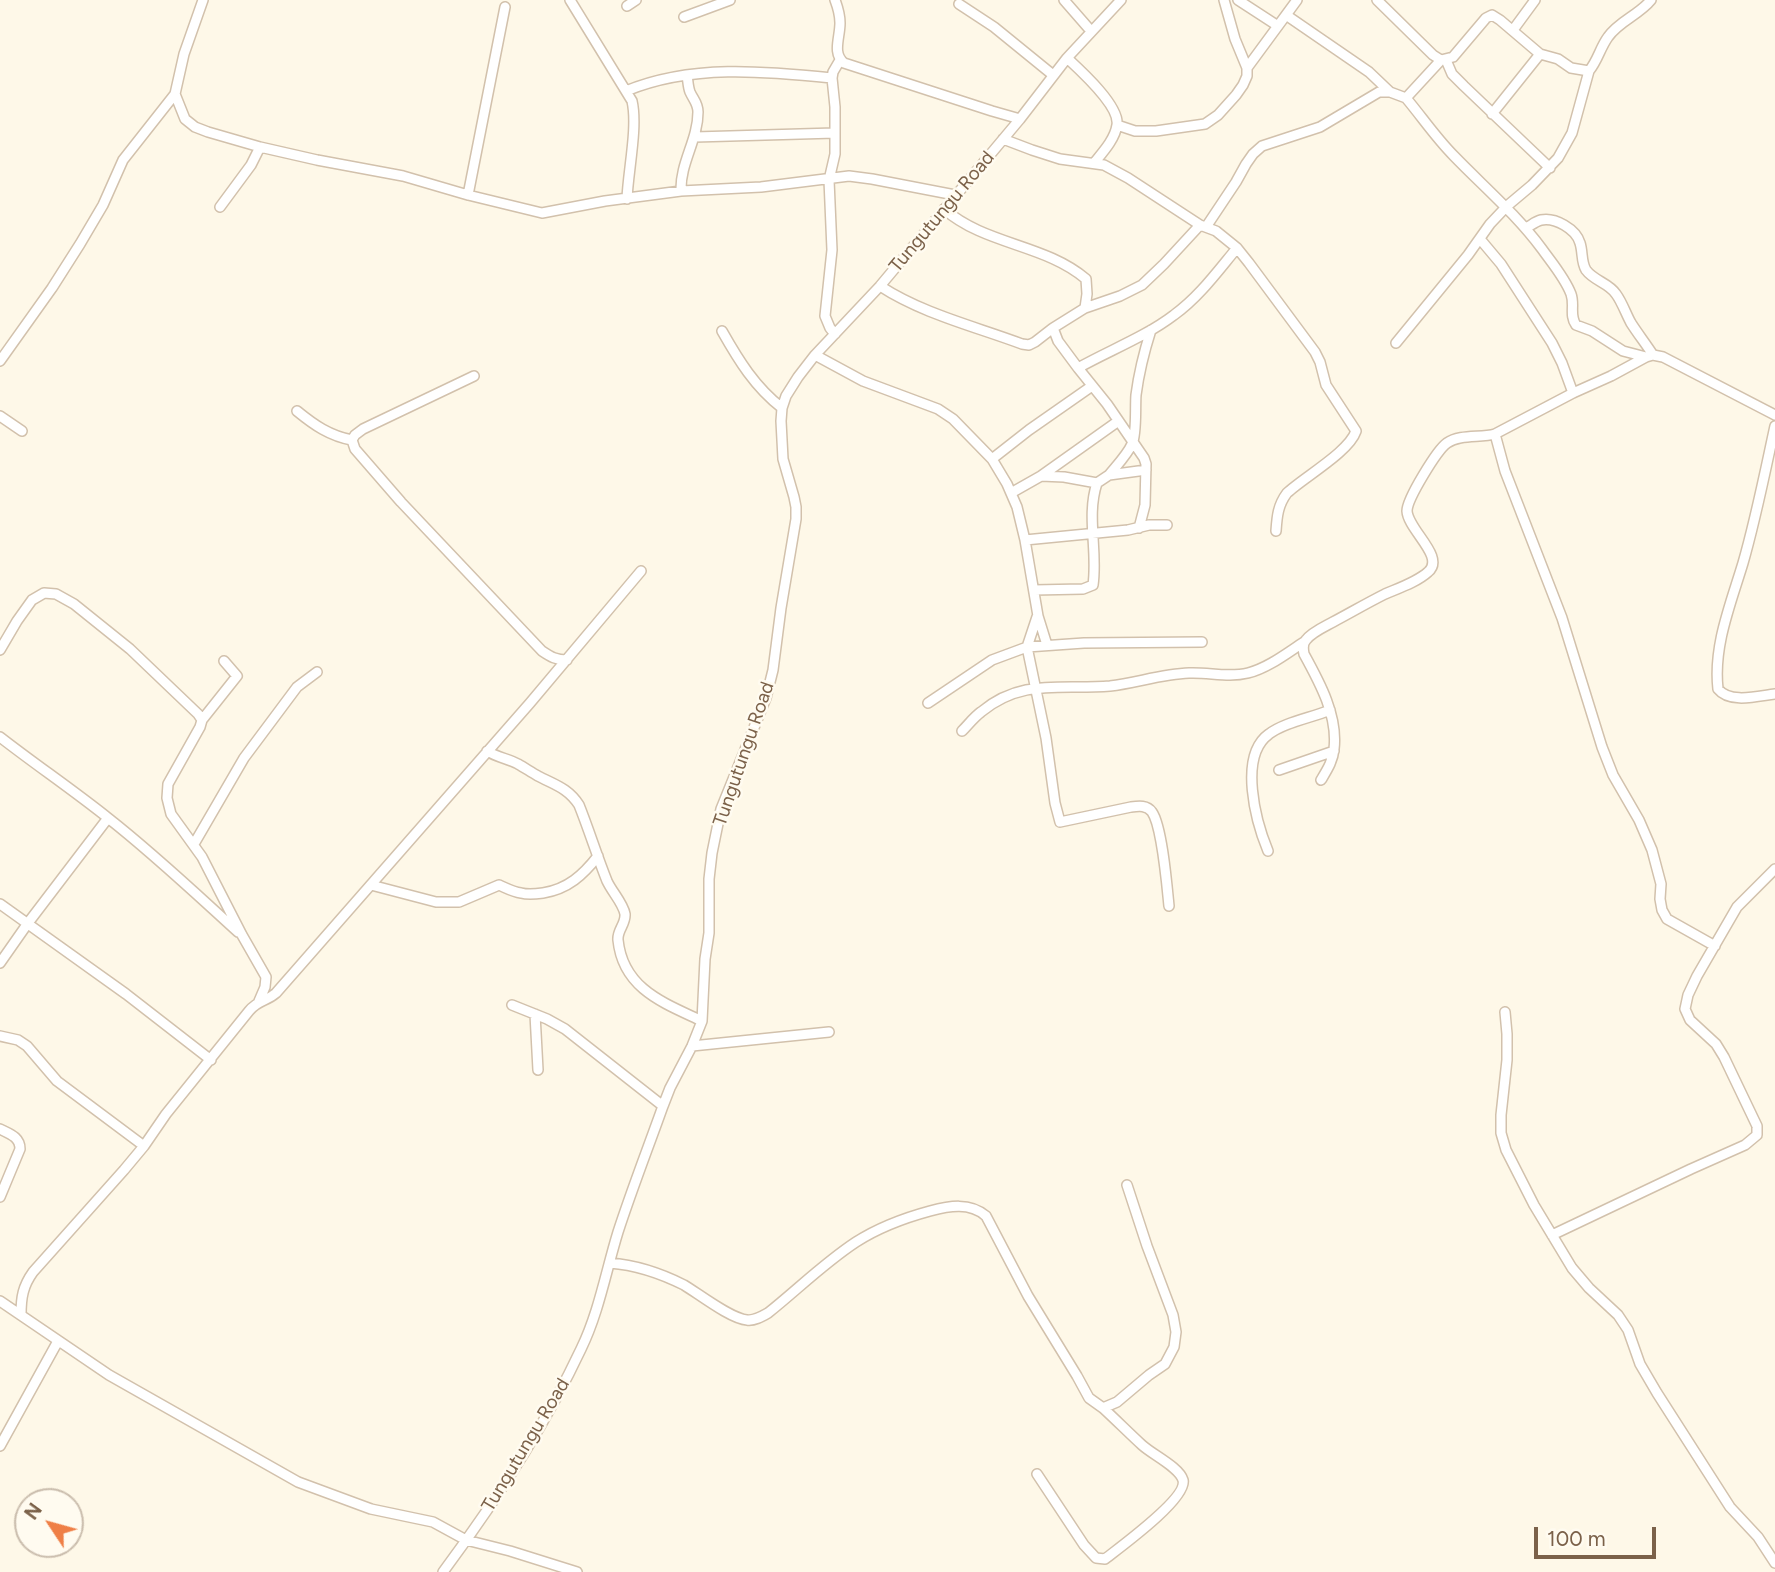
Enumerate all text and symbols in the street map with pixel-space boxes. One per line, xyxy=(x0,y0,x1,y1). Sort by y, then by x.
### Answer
street label: Tungutungu Road xyxy=(885,147,999,277)
street label: Tungutungu Road xyxy=(709,679,779,829)
street label: Tungutungu Road xyxy=(477,1374,575,1516)
north arrow xyxy=(14,1488,84,1558)
text: N xyxy=(20,1499,47,1524)
scale bar xyxy=(1537,1512,1660,1556)
text: 100 m xyxy=(1547,1526,1606,1551)

